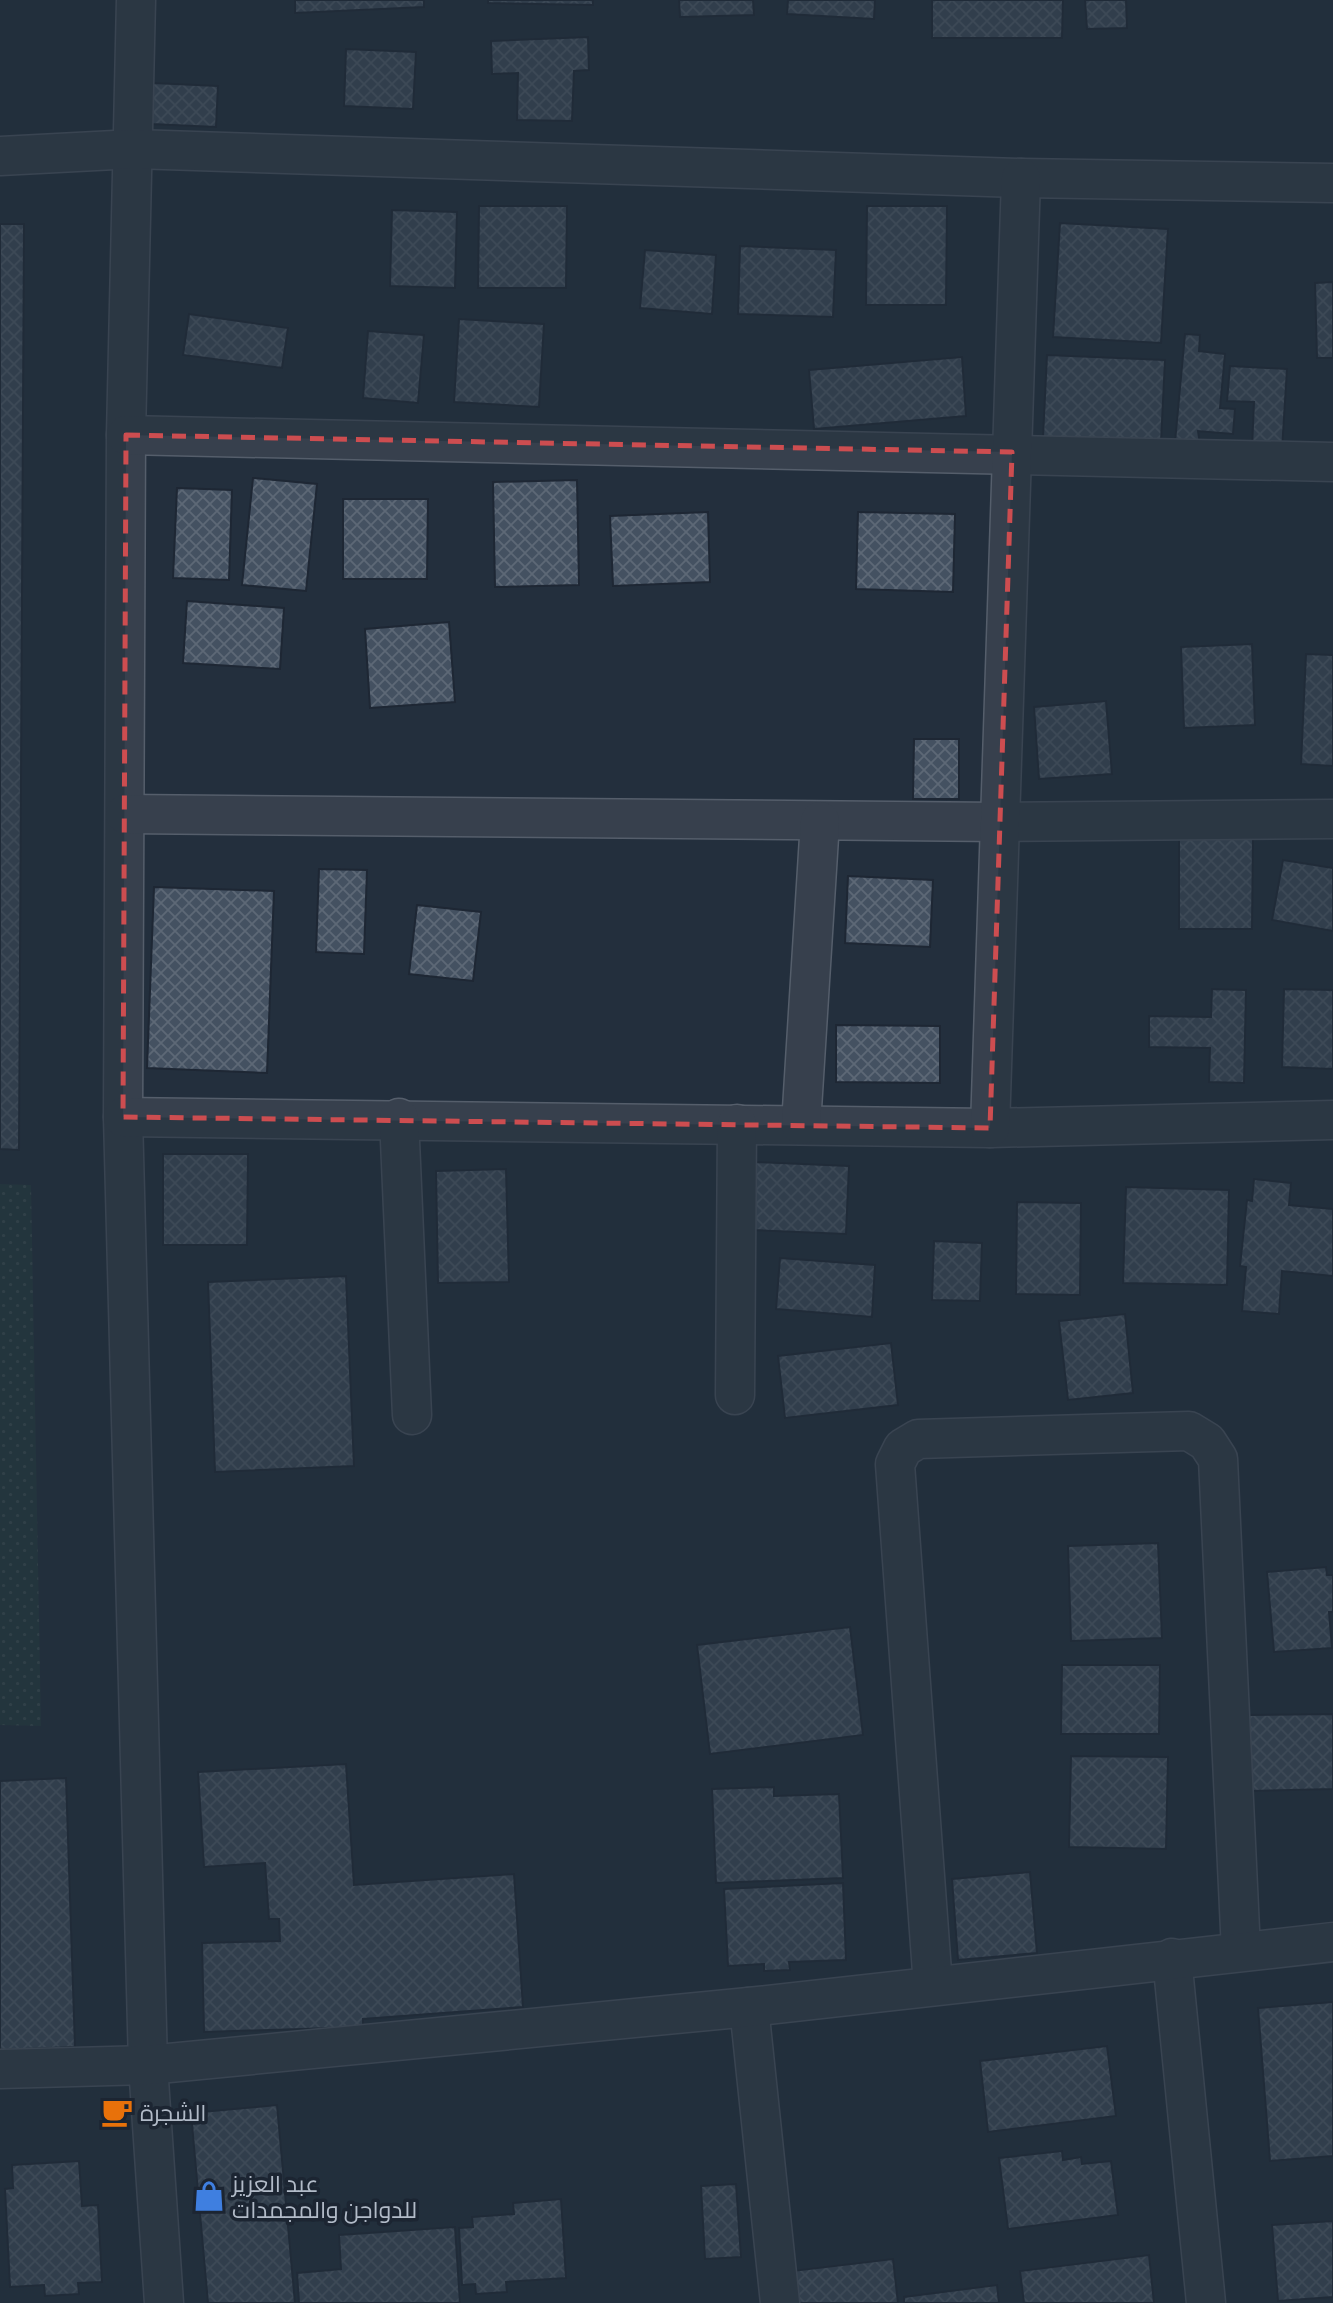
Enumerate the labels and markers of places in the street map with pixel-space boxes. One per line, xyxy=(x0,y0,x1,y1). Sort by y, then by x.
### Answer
cafe icon: الشجرة xyxy=(100,2095,134,2129)
place label: الشجرة xyxy=(140,2098,207,2126)
place label: عبد العزيز للدواجن والمجمدات xyxy=(230,2169,417,2224)
shop icon: عبد العزيز للدواجن والمجمدات xyxy=(192,2179,226,2213)

